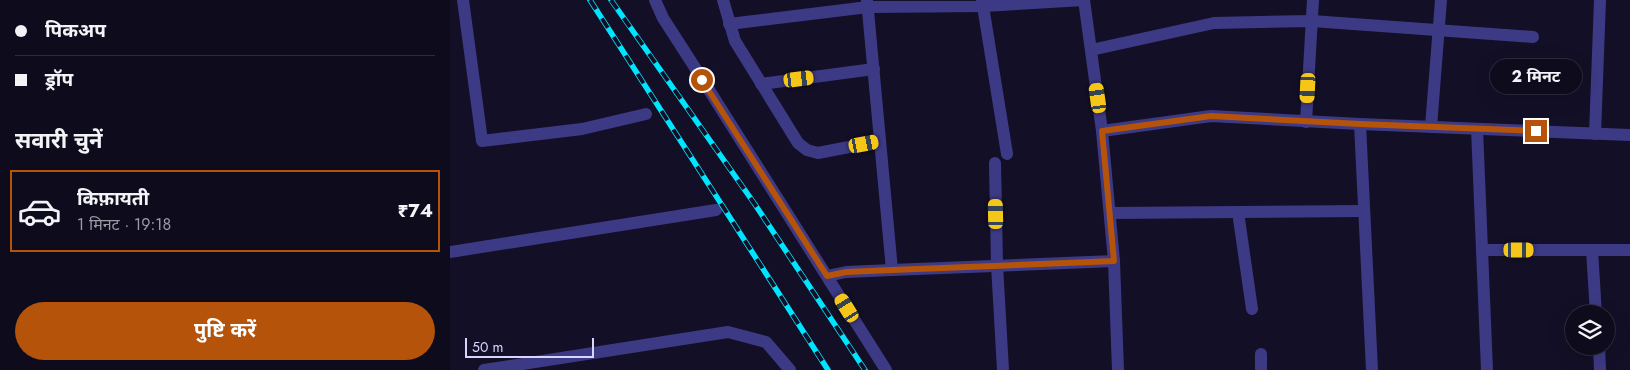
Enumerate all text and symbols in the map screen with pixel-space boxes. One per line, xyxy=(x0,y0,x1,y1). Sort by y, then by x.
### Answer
text: पिकअप xyxy=(45,17,106,44)
callout: 2 मिनट xyxy=(1490,58,1582,94)
text: 2 मिनट xyxy=(1512,65,1560,88)
text: ड्रॉप xyxy=(45,66,73,93)
route start xyxy=(691,69,713,91)
car xyxy=(783,70,814,88)
car xyxy=(1299,73,1316,103)
car xyxy=(1088,82,1107,114)
route end xyxy=(1525,120,1547,142)
text: सवारी चुनें xyxy=(15,124,103,156)
car xyxy=(847,134,880,154)
text: किफ़ायती xyxy=(77,185,149,212)
icon: car xyxy=(17,189,62,234)
text: ₹74 xyxy=(397,197,433,224)
car xyxy=(988,199,1003,229)
text: 1 मिनट · 19:18 xyxy=(77,213,171,236)
car xyxy=(1504,243,1534,258)
car xyxy=(832,291,861,325)
button: पुष्टि करें xyxy=(15,302,435,360)
map controls xyxy=(1565,305,1615,355)
button: layers xyxy=(1565,305,1615,355)
scale bar xyxy=(465,335,594,358)
text: 50 m xyxy=(472,337,503,357)

